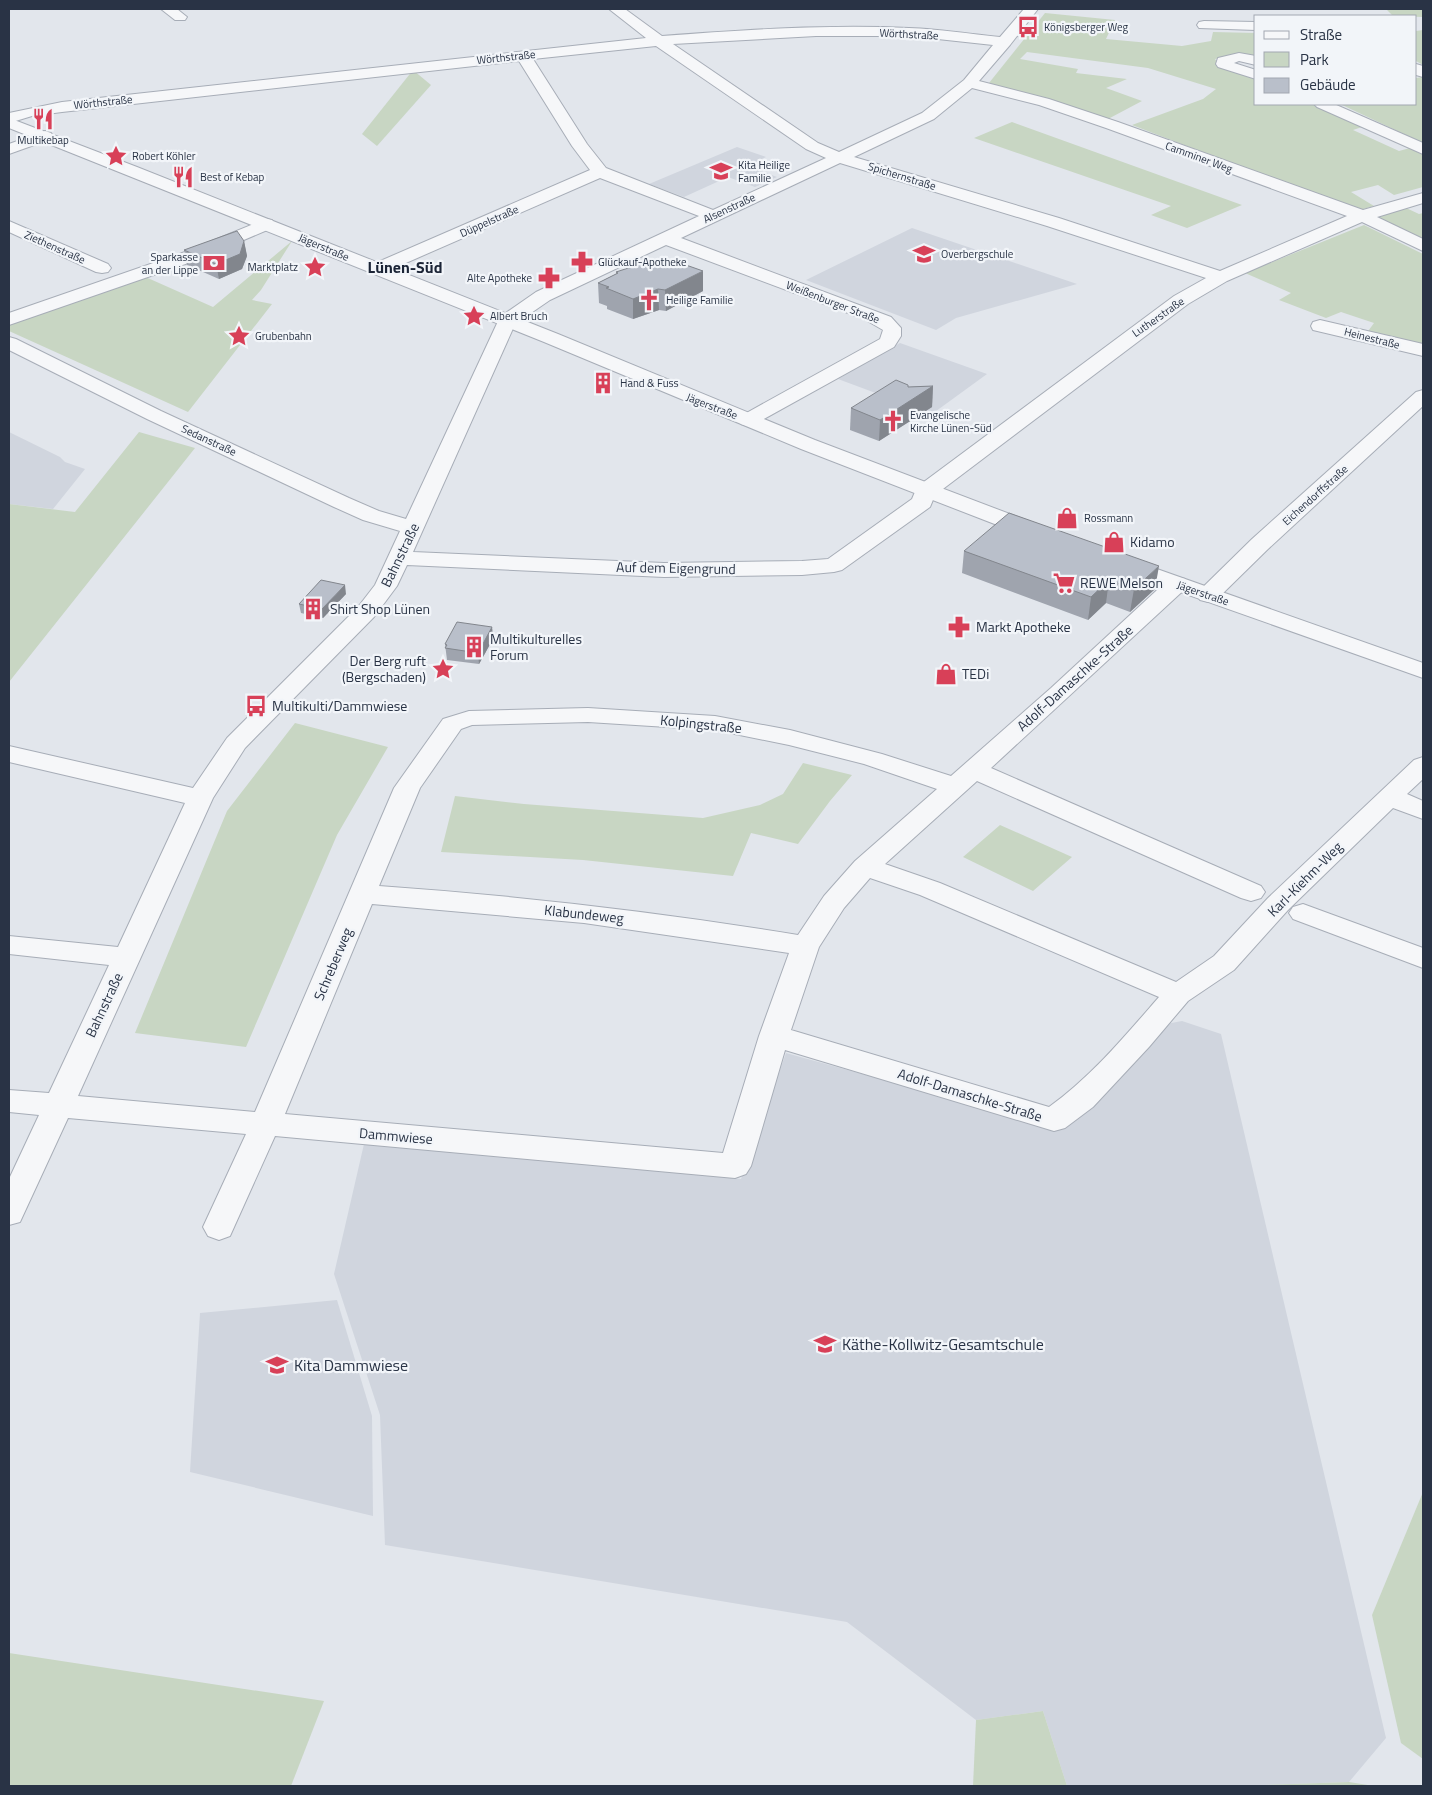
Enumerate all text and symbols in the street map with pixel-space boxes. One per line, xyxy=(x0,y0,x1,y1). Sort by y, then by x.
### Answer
bus stop icon: Königsberger Weg xyxy=(1015,14,1041,40)
legend xyxy=(1254,15,1417,105)
place label: Königsberger Weg xyxy=(1044,19,1129,35)
text: Straße xyxy=(1300,23,1342,46)
street label: Wörthstraße xyxy=(879,24,939,44)
street label: Wörthstraße xyxy=(476,46,537,68)
text: Park xyxy=(1300,48,1329,71)
text: Gebäude xyxy=(1300,73,1356,96)
street label: Wörthstraße xyxy=(73,91,134,113)
restaurant icon: Multikebap xyxy=(30,106,56,132)
place label: Multikebap xyxy=(17,132,69,148)
street label: Camminer Weg xyxy=(1163,137,1235,177)
place icon: Robert Köhler xyxy=(103,143,129,169)
place label: Robert Köhler xyxy=(132,148,196,164)
place label: Kita Heilige Familie xyxy=(738,157,790,186)
school or university icon: Kita Heilige Familie xyxy=(708,158,734,184)
street label: Spichernstraße xyxy=(866,158,938,194)
restaurant icon: Best of Kebap xyxy=(170,164,196,190)
place label: Best of Kebap xyxy=(200,169,265,185)
street label: Alsenstraße xyxy=(700,189,758,227)
street label: Düppelstraße xyxy=(457,201,521,241)
street label: Ziethenstraße xyxy=(22,226,88,268)
street label: Jägerstraße xyxy=(296,229,352,265)
school or university icon: Overbergschule xyxy=(911,241,937,267)
place label: Overbergschule xyxy=(941,246,1014,262)
place label: Sparkasse an der Lippe xyxy=(142,249,198,278)
pharmacy icon: Glückauf-Apotheke xyxy=(569,249,595,275)
bank icon: Sparkasse an der Lippe xyxy=(201,250,227,276)
place icon: Marktplatz xyxy=(302,254,328,280)
place label: Glückauf-Apotheke xyxy=(598,254,687,270)
district label: Lünen-Süd xyxy=(368,255,442,279)
place label: Marktplatz xyxy=(248,259,298,275)
pharmacy icon: Alte Apotheke xyxy=(536,265,562,291)
place label: Alte Apotheke xyxy=(467,270,532,286)
street label: Weißenburger Straße xyxy=(784,277,882,327)
church icon: Heilige Familie xyxy=(636,287,662,313)
place label: Heilige Familie xyxy=(666,292,733,308)
street label: Lutherstraße xyxy=(1129,293,1188,341)
place icon: Albert Bruch xyxy=(461,303,487,329)
place label: Albert Bruch xyxy=(490,308,548,324)
place icon: Grubenbahn xyxy=(226,323,252,349)
street label: Heinestraße xyxy=(1342,323,1402,353)
place label: Grubenbahn xyxy=(255,328,312,344)
building icon: Hand & Fuss xyxy=(590,370,616,396)
place label: Hand & Fuss xyxy=(620,375,679,391)
street label: Jägerstraße xyxy=(684,389,740,423)
place label: Evangelische Kirche Lünen-Süd xyxy=(910,407,992,436)
church icon: Evangelische Kirche Lünen-Süd xyxy=(880,408,906,434)
street label: Sedanstraße xyxy=(179,420,239,460)
street label: Eichendorffstraße xyxy=(1279,461,1352,529)
shop icon: Rossmann xyxy=(1054,505,1080,531)
place label: Rossmann xyxy=(1084,510,1133,526)
street label: Bahnstraße xyxy=(375,519,424,590)
shop icon: Kidamo xyxy=(1101,529,1127,555)
place label: Kidamo xyxy=(1130,531,1175,552)
street label: Auf dem Eigengrund xyxy=(616,556,736,579)
supermarket icon: REWE Melson xyxy=(1051,570,1077,596)
place label: REWE Melson xyxy=(1080,572,1163,593)
street label: Jägerstraße xyxy=(1175,577,1231,609)
building icon: Shirt Shop Lünen xyxy=(300,596,326,622)
place label: Shirt Shop Lünen xyxy=(330,598,430,619)
pharmacy icon: Markt Apotheke xyxy=(946,614,972,640)
place label: Markt Apotheke xyxy=(976,616,1070,637)
street label: Adolf-Damaschke-Straße xyxy=(1012,620,1137,736)
place label: Multikulturelles Forum xyxy=(490,628,582,665)
building icon: Multikulturelles Forum xyxy=(461,634,487,660)
place label: Der Berg ruft (Bergschaden) xyxy=(342,650,426,687)
place icon: Der Berg ruft (Bergschaden) xyxy=(430,656,456,682)
shop icon: TEDi xyxy=(933,661,959,687)
place label: TEDi xyxy=(962,663,989,684)
bus stop icon: Multikulti/Dammwiese xyxy=(243,693,269,719)
place label: Multikulti/Dammwiese xyxy=(272,695,407,716)
street label: Kolpingstraße xyxy=(659,709,743,738)
street label: Karl-Kiehm-Weg xyxy=(1262,836,1347,921)
street label: Klabundeweg xyxy=(543,899,625,928)
street label: Schreberweg xyxy=(308,924,357,1003)
street label: Bahnstraße xyxy=(79,969,128,1041)
street label: Adolf-Damaschke-Straße xyxy=(895,1063,1045,1127)
street label: Dammwiese xyxy=(358,1122,434,1149)
school or university icon: Käthe-Kollwitz-Gesamtschule xyxy=(812,1331,838,1357)
place label: Käthe-Kollwitz-Gesamtschule xyxy=(842,1332,1044,1356)
school or university icon: Kita Dammwiese xyxy=(264,1352,290,1378)
place label: Kita Dammwiese xyxy=(294,1353,408,1377)

